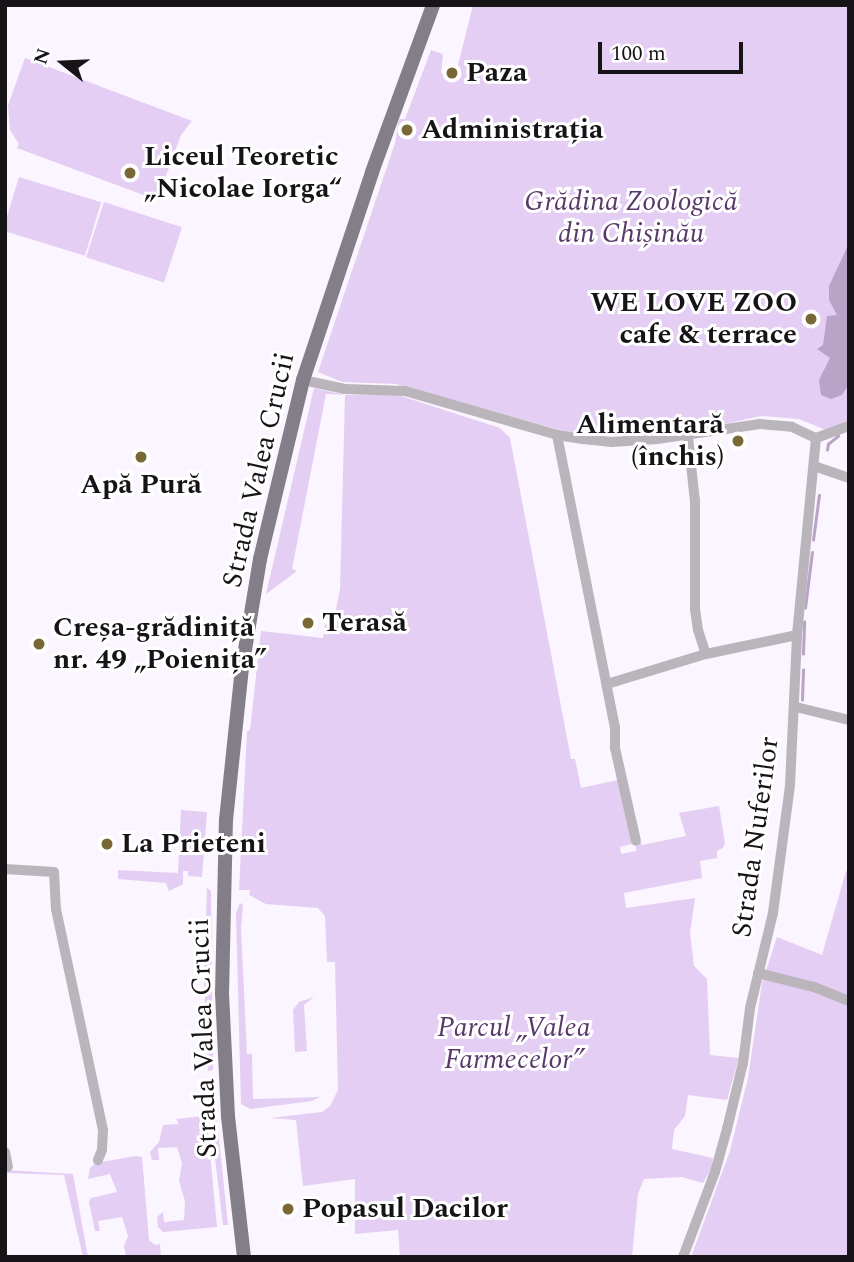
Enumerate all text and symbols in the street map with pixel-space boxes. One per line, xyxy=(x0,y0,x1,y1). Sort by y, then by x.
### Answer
north arrow xyxy=(28,28,98,98)
scale bar xyxy=(602,28,747,72)
text: 100 m xyxy=(611,38,666,70)
text: N xyxy=(26,45,59,68)
place label: Paza xyxy=(466,56,528,90)
marker: Paza xyxy=(444,65,460,81)
place label: Administrația xyxy=(421,113,604,147)
marker: Administrația xyxy=(399,122,415,138)
place label: Liceul Teoretic „Nicolae Iorga“ xyxy=(144,140,342,206)
marker: Liceul Teoretic „Nicolae Iorga“ xyxy=(122,165,138,181)
park label: Grădina Zoologică din Chișinău xyxy=(524,185,738,251)
place label: WE LOVE ZOO cafe & terrace xyxy=(590,286,797,352)
marker: WE LOVE ZOO cafe & terrace xyxy=(803,311,819,327)
street label: Strada Valea Crucii xyxy=(216,349,302,591)
place label: Alimentară (închis) xyxy=(576,408,724,474)
marker: Alimentară (închis) xyxy=(730,433,746,449)
marker: Apă Pură xyxy=(133,449,149,465)
place label: Apă Pură xyxy=(80,468,202,502)
place label: Terasă xyxy=(322,606,407,640)
place label: Creșa-grădiniță nr. 49 „Poienița” xyxy=(53,611,267,677)
marker: Terasă xyxy=(300,615,316,631)
marker: Creșa-grădiniță nr. 49 „Poienița” xyxy=(31,636,47,652)
street label: Strada Nuferilor xyxy=(725,734,787,940)
place label: La Prieteni xyxy=(121,827,266,861)
marker: La Prieteni xyxy=(99,836,115,852)
street label: Strada Valea Crucii xyxy=(183,917,225,1159)
park label: Parcul „Valea Farmecelor” xyxy=(437,1011,591,1077)
place label: Popasul Dacilor xyxy=(302,1192,508,1226)
marker: Popasul Dacilor xyxy=(280,1201,296,1217)

